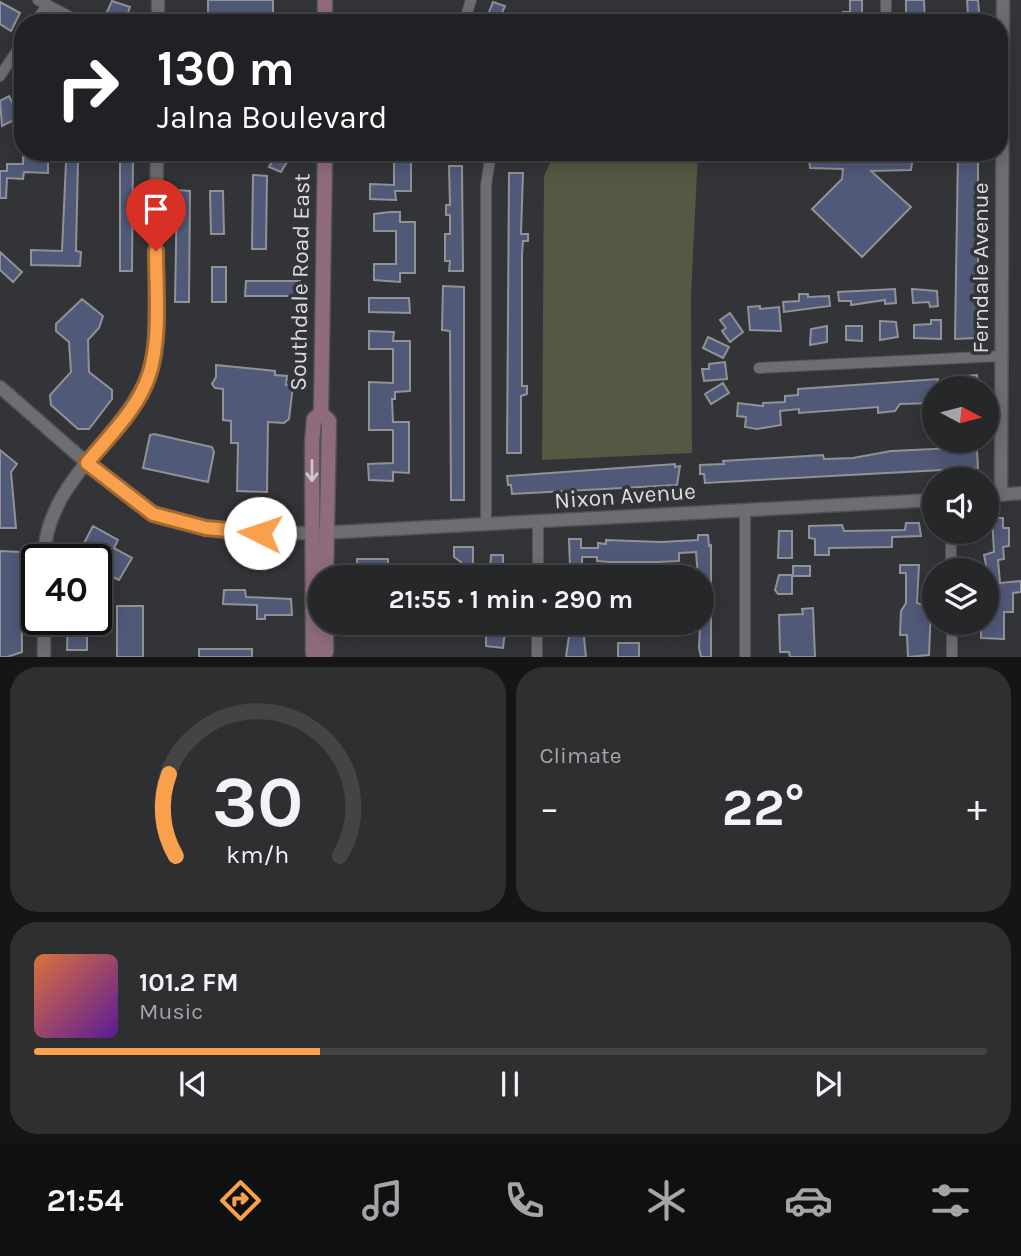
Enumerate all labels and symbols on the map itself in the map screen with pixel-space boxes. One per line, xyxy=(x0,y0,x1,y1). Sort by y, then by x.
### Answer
street label: Southdale Road East xyxy=(285,173,315,391)
pin xyxy=(126,179,186,251)
street label: Ferndale Avenue xyxy=(967,182,994,354)
north arrow xyxy=(922,376,999,453)
one-way arrow xyxy=(305,460,319,483)
street label: Nixon Avenue xyxy=(553,478,697,514)
position arrow xyxy=(223,496,297,570)
speed limit sign: 40 xyxy=(21,544,112,635)

